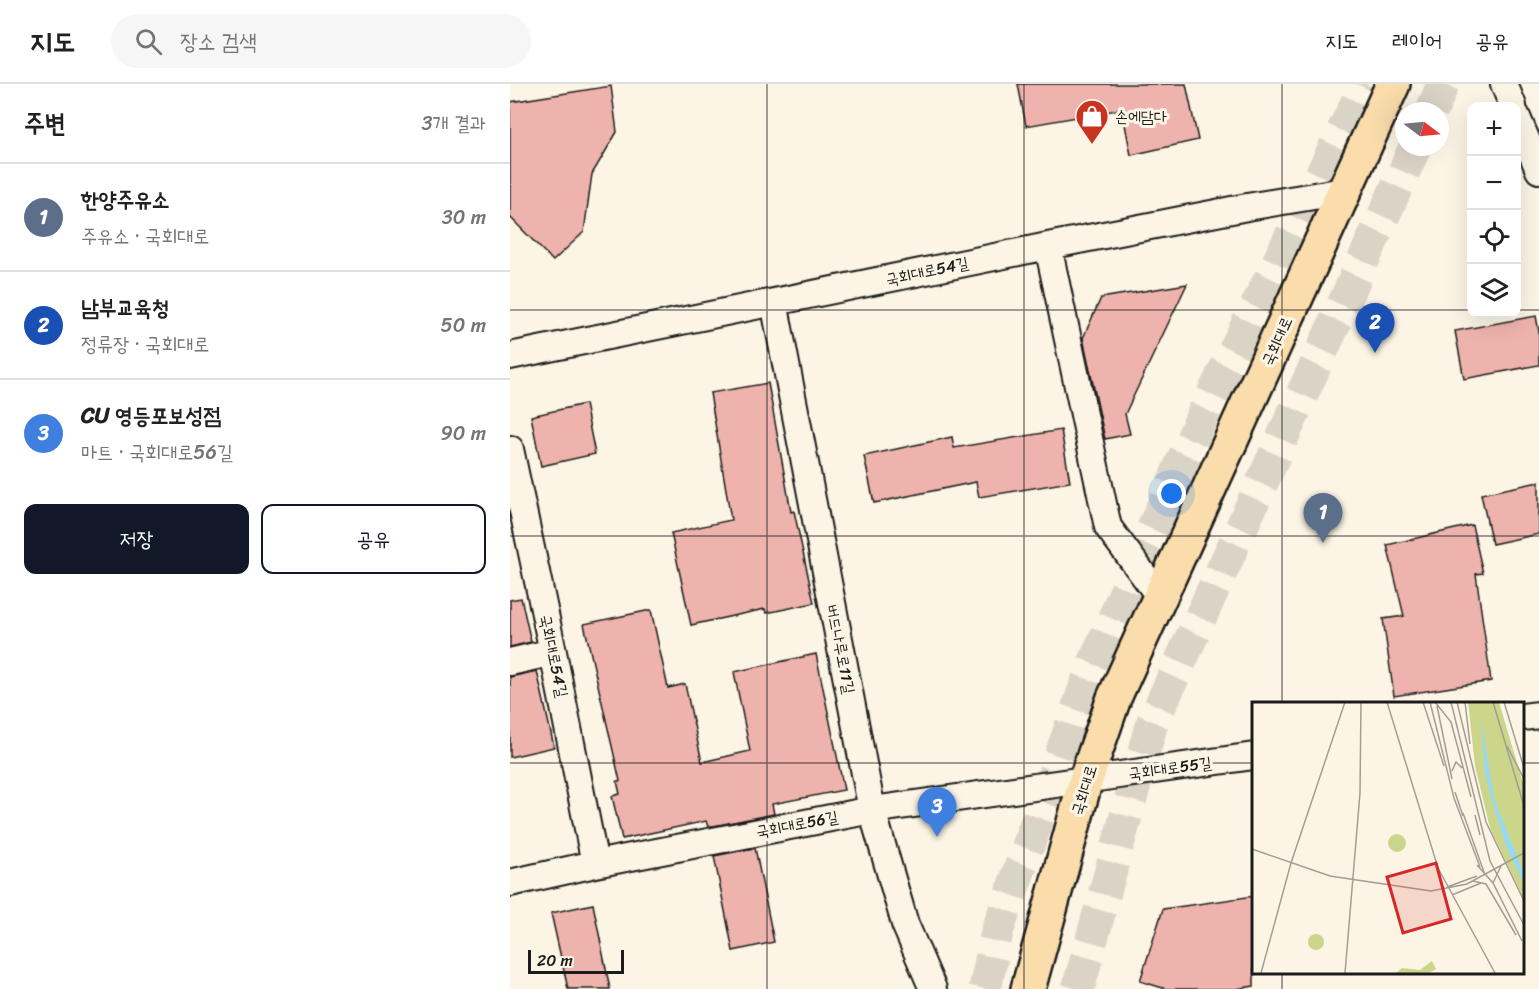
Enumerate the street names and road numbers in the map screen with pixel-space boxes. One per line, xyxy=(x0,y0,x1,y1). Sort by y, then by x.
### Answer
street label: 국회대로54길 xyxy=(883,248,971,294)
street label: 국회대로 xyxy=(1253,312,1301,370)
street label: 버드나루로11길 xyxy=(818,602,864,697)
street label: 국회대로54길 xyxy=(531,612,577,700)
street label: 국회대로55길 xyxy=(1126,748,1214,788)
street label: 국회대로 xyxy=(1063,761,1105,819)
street label: 국회대로56길 xyxy=(753,802,841,846)

